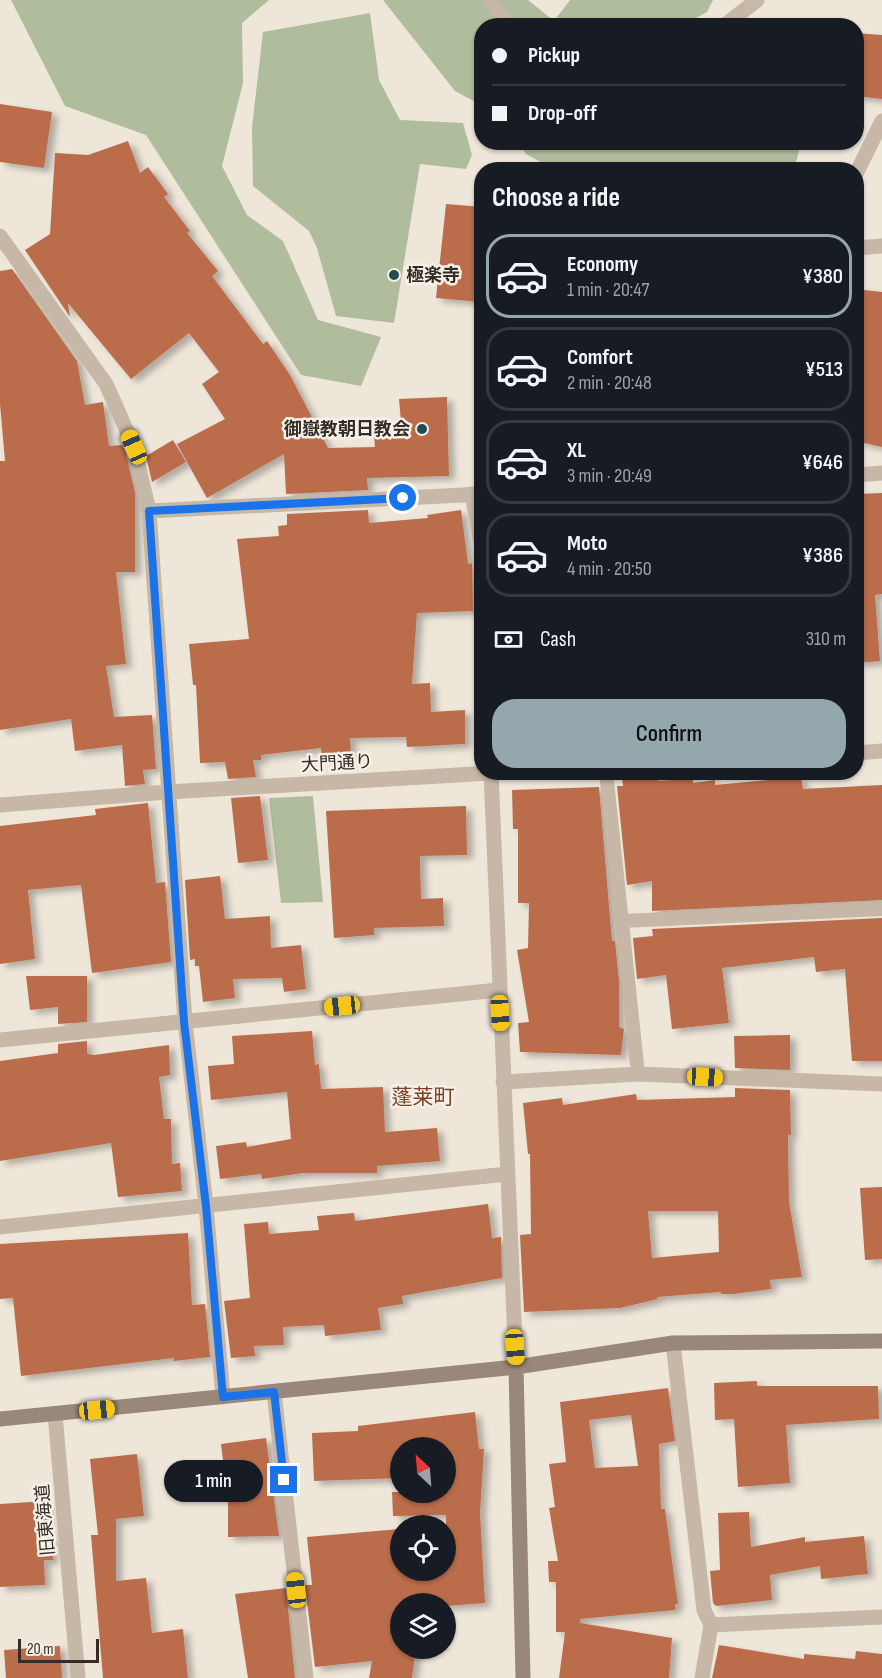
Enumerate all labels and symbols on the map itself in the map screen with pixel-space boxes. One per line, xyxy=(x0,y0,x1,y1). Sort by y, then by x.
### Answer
place label: 極楽寺 xyxy=(406,265,460,286)
marker: 極楽寺 xyxy=(387,268,401,282)
place label: 御嶽教朝日教会 xyxy=(283,419,410,440)
marker: 御嶽教朝日教会 xyxy=(415,422,429,436)
car xyxy=(118,427,150,467)
route start xyxy=(389,484,416,511)
street label: 大門通り xyxy=(301,751,374,776)
car xyxy=(323,995,361,1017)
car xyxy=(490,995,510,1031)
car xyxy=(687,1067,723,1087)
district label: 蓬莱町 xyxy=(392,1085,455,1110)
car xyxy=(505,1328,525,1366)
car xyxy=(78,1399,116,1421)
north arrow xyxy=(390,1437,456,1503)
callout: 1 min xyxy=(164,1459,263,1501)
route end xyxy=(270,1466,297,1493)
street label: 旧東海道 xyxy=(32,1483,59,1557)
car xyxy=(285,1571,307,1609)
scale bar xyxy=(18,1636,99,1664)

